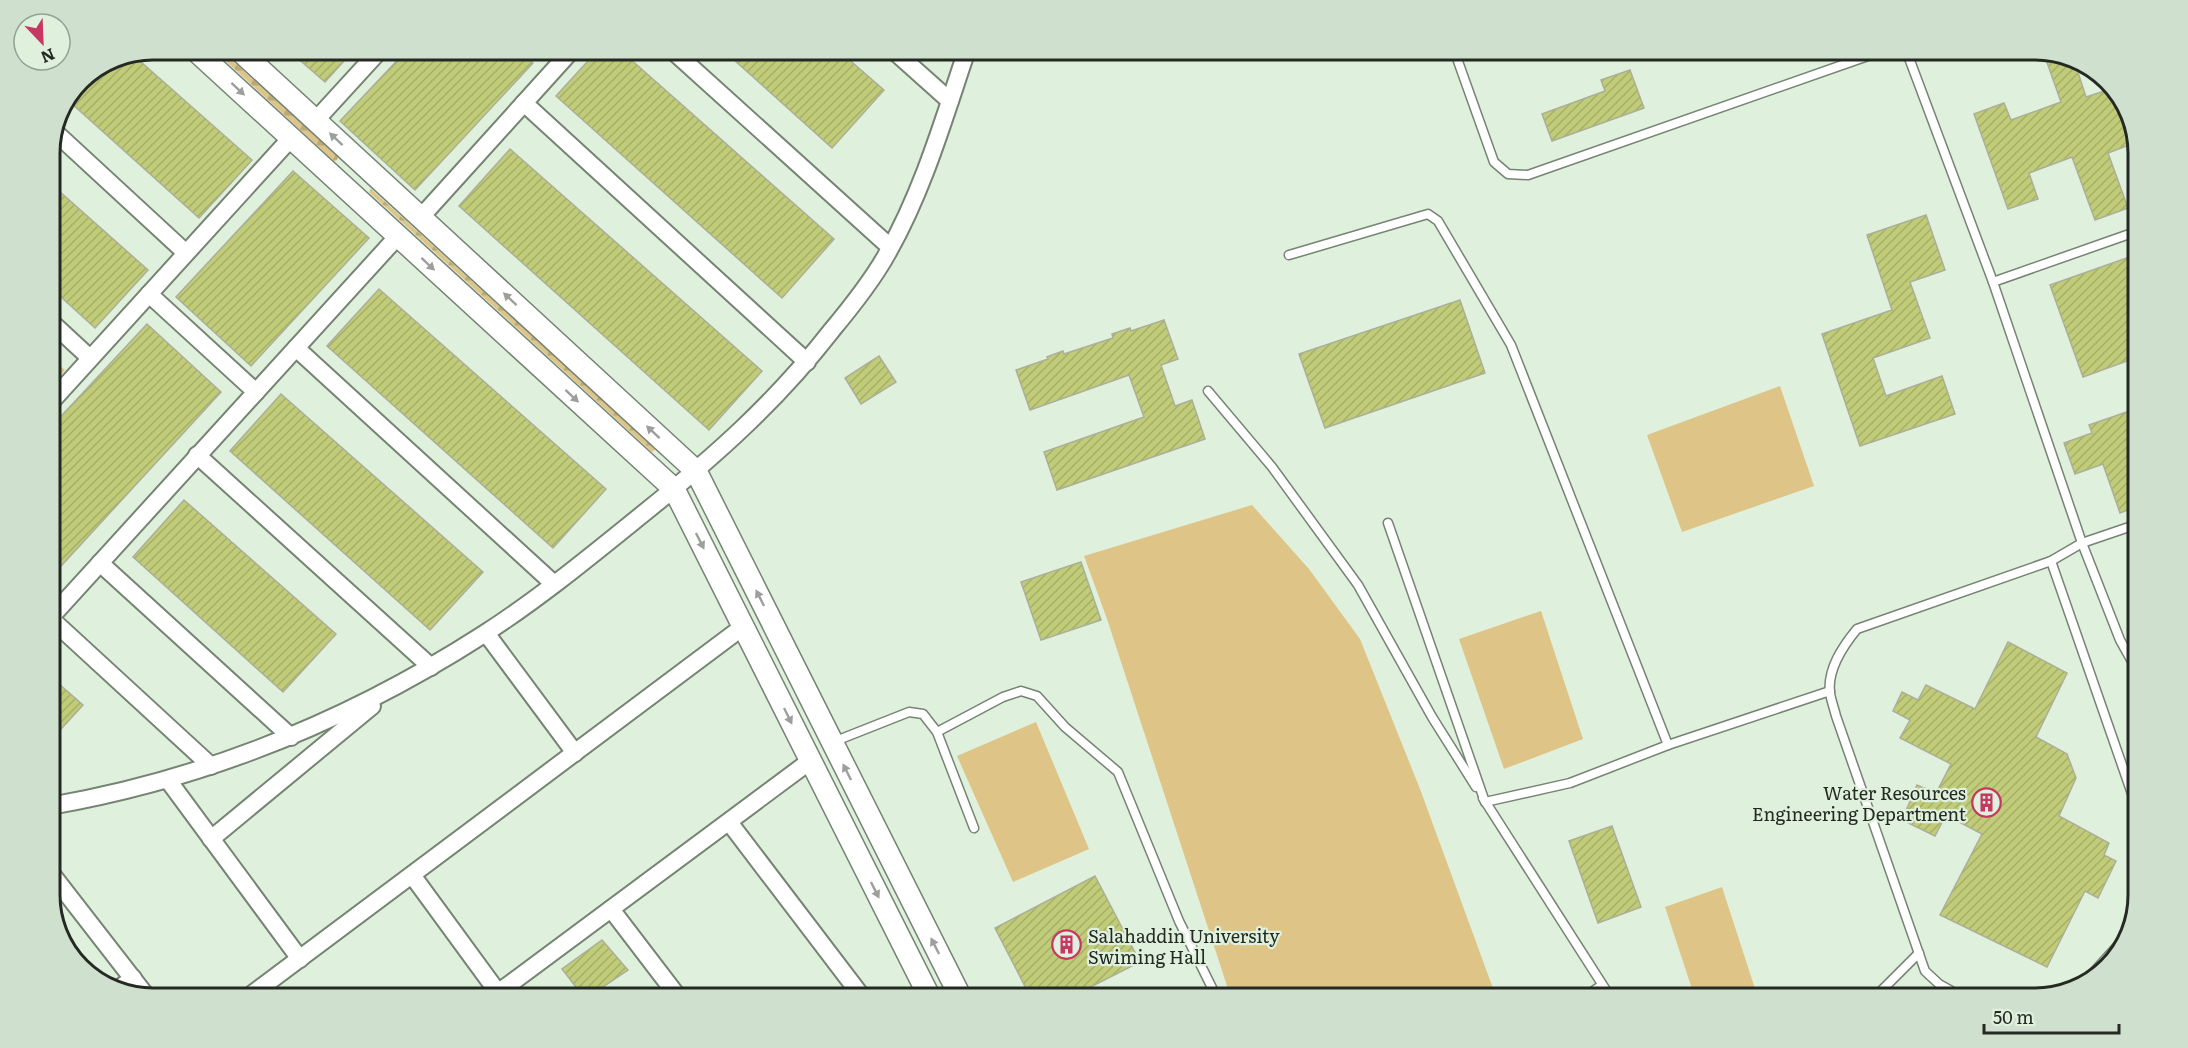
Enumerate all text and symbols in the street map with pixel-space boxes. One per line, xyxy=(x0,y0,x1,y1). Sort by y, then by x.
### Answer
north arrow xyxy=(12,12,72,72)
text: N xyxy=(37,43,59,70)
one-way arrow xyxy=(230,82,245,95)
one-way arrow xyxy=(328,132,343,146)
one-way arrow xyxy=(420,257,435,270)
one-way arrow xyxy=(503,293,518,306)
one-way arrow xyxy=(564,388,578,402)
one-way arrow xyxy=(647,425,661,439)
one-way arrow xyxy=(696,533,705,550)
one-way arrow xyxy=(755,589,765,606)
one-way arrow xyxy=(783,707,793,724)
one-way arrow xyxy=(843,763,853,781)
place label: Water Resources Engineering Department xyxy=(1752,779,1967,827)
building icon: Water Resources Engineering Department xyxy=(1971,786,2003,818)
one-way arrow xyxy=(870,882,880,899)
place label: Salahaddin University Swiming Hall xyxy=(1088,922,1280,970)
building icon: Salahaddin University Swiming Hall xyxy=(1051,929,1083,961)
one-way arrow xyxy=(930,938,940,955)
scale bar xyxy=(1984,997,2119,1035)
text: 50 m xyxy=(1993,1003,2034,1030)

